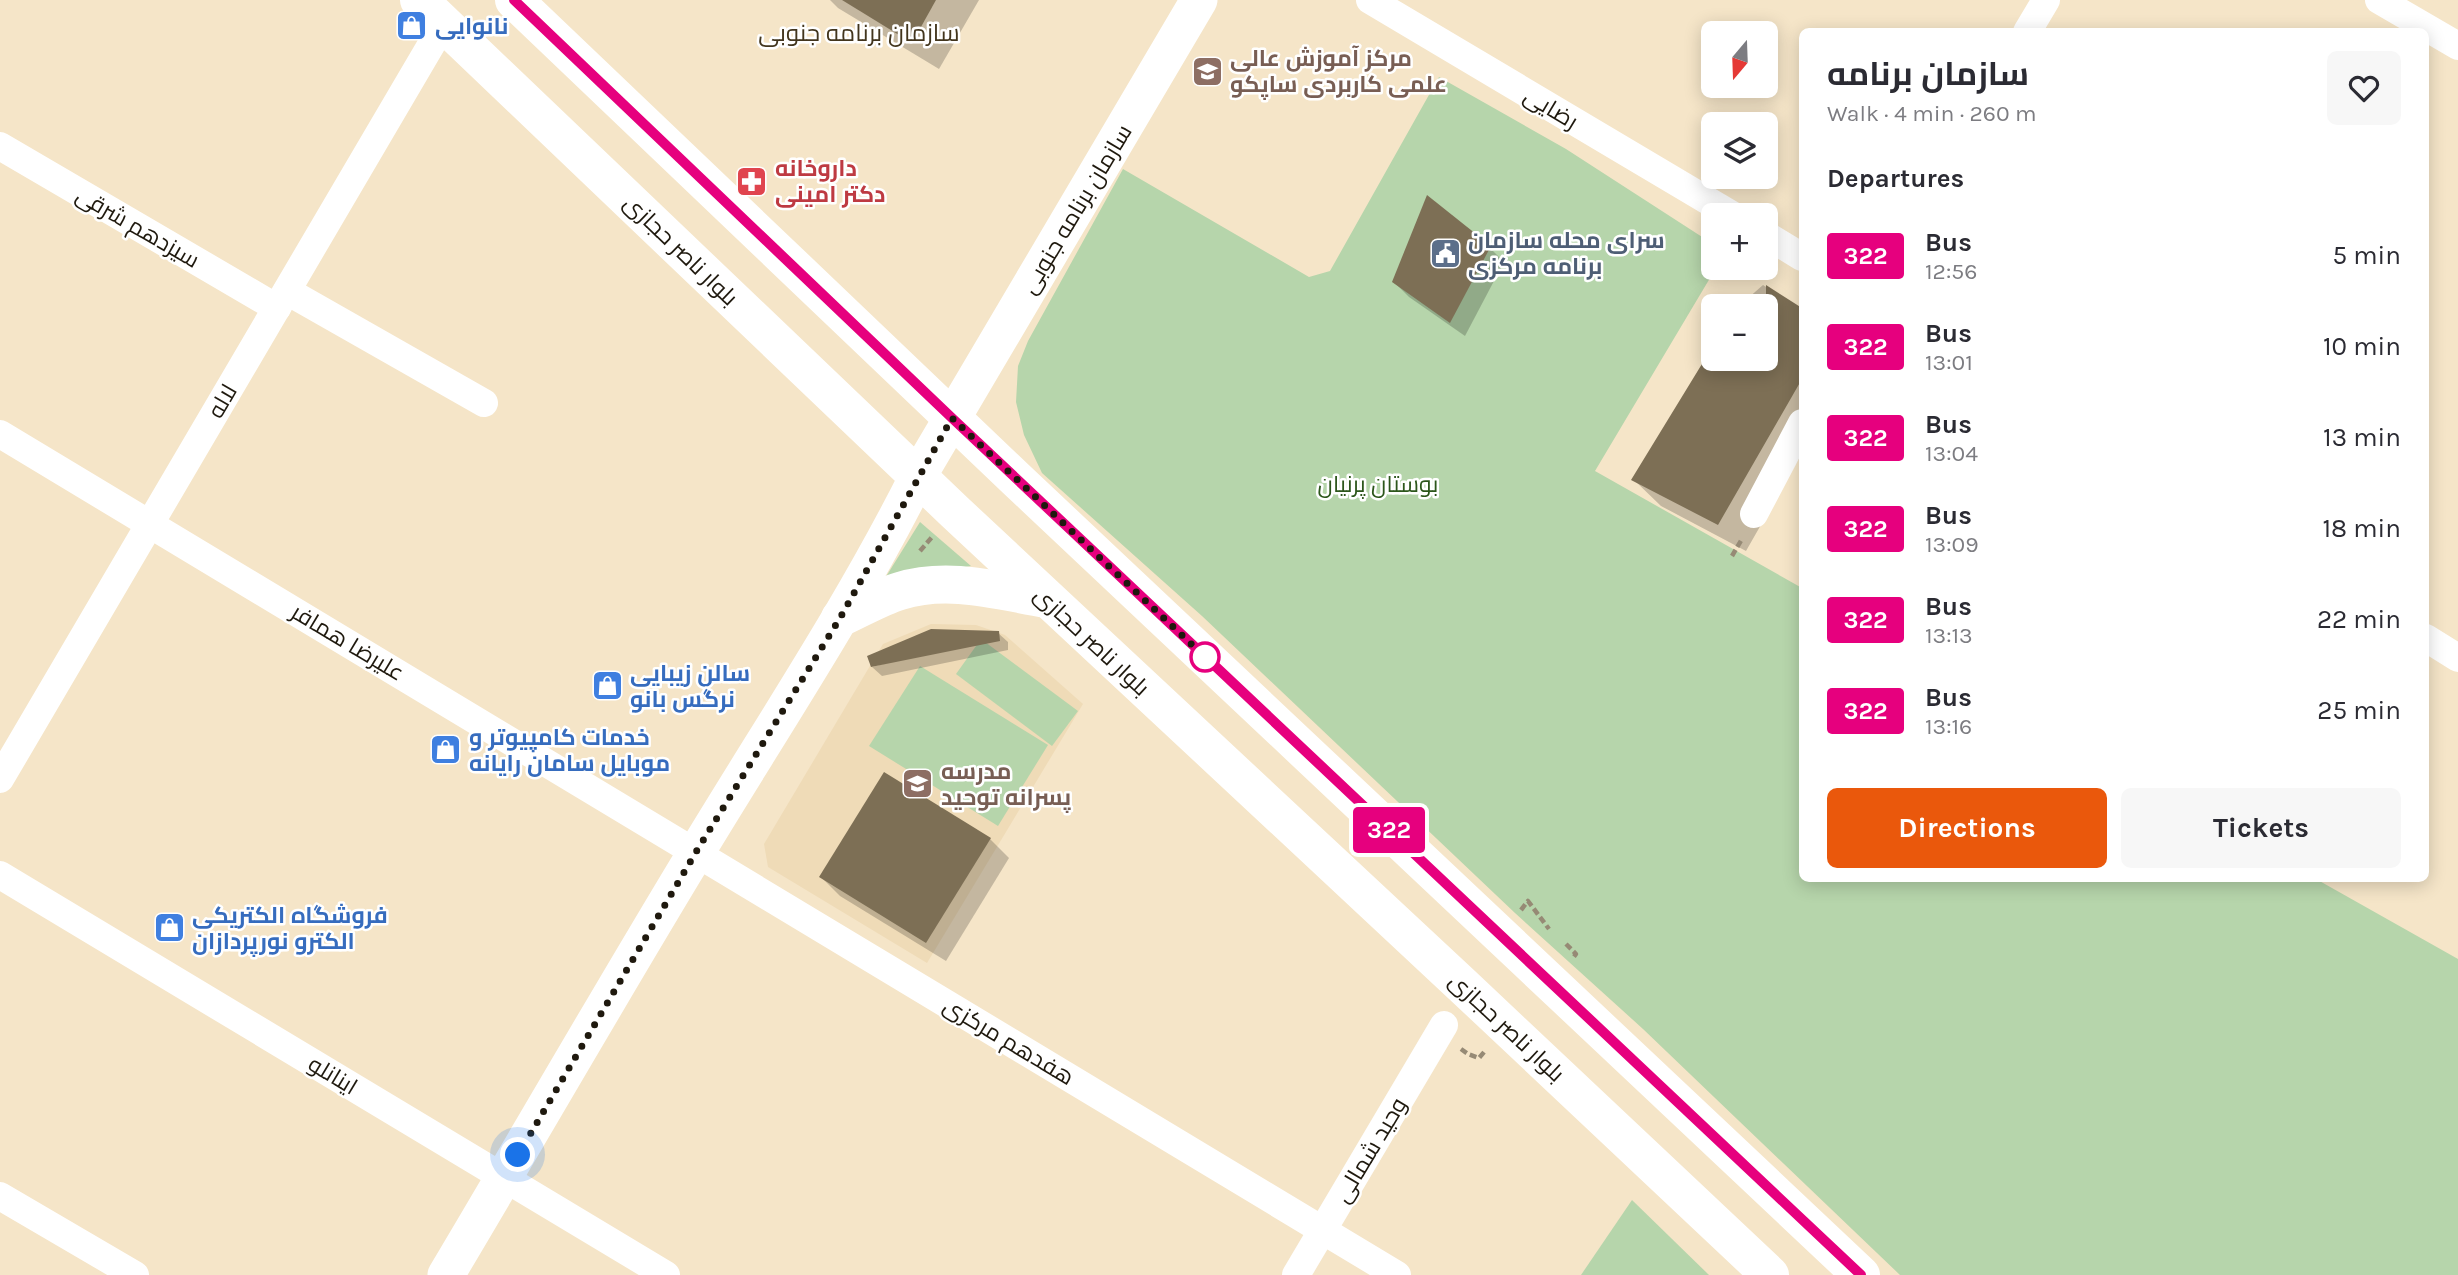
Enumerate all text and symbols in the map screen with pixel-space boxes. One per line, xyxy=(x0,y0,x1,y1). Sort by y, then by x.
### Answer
shop icon: نانوایی xyxy=(395,9,429,43)
place label: نانوایی xyxy=(435,13,508,40)
district label: سازمان برنامه جنوبی xyxy=(758,19,960,47)
north arrow xyxy=(1701,21,1778,98)
map controls xyxy=(1701,21,1778,371)
place label: مرکز آموزش عالی علمی کاربردی ساپکو xyxy=(1230,45,1447,100)
button: heart xyxy=(2327,51,2401,125)
school or university icon: مرکز آموزش عالی علمی کاربردی ساپکو xyxy=(1190,54,1224,88)
text: سازمان برنامه xyxy=(1827,55,2029,93)
street label: رضایی xyxy=(1519,82,1583,135)
text: Walk · 4 min · 260 m xyxy=(1827,100,2037,127)
button: layers xyxy=(1701,112,1778,189)
street label: سازمان برنامه جنوبی xyxy=(1015,120,1138,299)
place label: داروخانه دکتر امینی xyxy=(775,155,886,208)
text: Departures xyxy=(1827,163,1964,194)
pharmacy icon: داروخانه دکتر امینی xyxy=(735,164,769,198)
street label: سیزدهم شرقی xyxy=(70,181,204,275)
street label: بلوار ناصر حجازی xyxy=(618,189,743,311)
button: + xyxy=(1701,203,1778,280)
place label: سرای محله سازمان برنامه مرکزی xyxy=(1468,227,1665,280)
text: Bus xyxy=(1925,227,1972,258)
public building icon: سرای محله سازمان برنامه مرکزی xyxy=(1428,236,1462,270)
text: 5 min xyxy=(2332,240,2401,271)
text: 322 xyxy=(1844,242,1887,270)
text: 12:56 xyxy=(1925,258,1977,285)
button: − xyxy=(1701,294,1778,371)
text: Bus xyxy=(1925,318,1972,349)
text: 10 min xyxy=(2323,331,2401,362)
text: 322 xyxy=(1844,333,1887,361)
text: 13:01 xyxy=(1925,349,1973,376)
street label: لاله xyxy=(202,380,243,423)
text: Bus xyxy=(1925,409,1972,440)
text: 13 min xyxy=(2323,422,2401,453)
text: 322 xyxy=(1844,424,1887,452)
text: 13:04 xyxy=(1925,440,1978,467)
park label: بوستان پرنیان xyxy=(1318,471,1438,499)
text: Bus xyxy=(1925,500,1972,531)
text: 18 min xyxy=(2322,513,2401,544)
text: 322 xyxy=(1844,515,1887,543)
text: 13:09 xyxy=(1925,531,1978,558)
street label: بلوار ناصر حجازی xyxy=(1028,581,1155,702)
text: Bus xyxy=(1925,591,1972,622)
street label: علیرضا همافر xyxy=(285,597,409,687)
text: 22 min xyxy=(2317,604,2401,635)
text: 322 xyxy=(1844,606,1887,634)
text: 13:13 xyxy=(1925,622,1973,649)
unlabelled marker xyxy=(1190,642,1220,672)
place label: سالن زیبایی نرگس بانو xyxy=(630,660,750,713)
shop icon: سالن زیبایی نرگس بانو xyxy=(590,669,624,703)
text: Bus xyxy=(1925,682,1972,713)
text: 25 min xyxy=(2317,695,2401,726)
text: 322 xyxy=(1844,697,1887,725)
text: 13:16 xyxy=(1925,713,1972,740)
place label: خدمات کامپیوتر و موبایل سامان رایانه xyxy=(469,724,670,777)
shop icon: خدمات کامپیوتر و موبایل سامان رایانه xyxy=(429,733,463,767)
place label: مدرسه پسرانه توحید xyxy=(941,758,1071,813)
school or university icon: مدرسه پسرانه توحید xyxy=(901,767,935,801)
button: Directions xyxy=(1827,788,2107,868)
button: Tickets xyxy=(2121,788,2401,868)
line badge: 322 xyxy=(1349,807,1429,853)
text: 322 xyxy=(1367,816,1411,844)
place label: فروشگاه الکتریکی الکترو نورپردازان xyxy=(192,902,388,957)
shop icon: فروشگاه الکتریکی الکترو نورپردازان xyxy=(152,911,186,945)
street label: بلوار ناصر حجازی xyxy=(1443,967,1570,1088)
street label: هفدهم مرکزی xyxy=(937,992,1079,1093)
street label: اینانلو xyxy=(303,1050,362,1100)
street label: وحید شمالی xyxy=(1329,1093,1412,1208)
your location xyxy=(500,1137,535,1172)

